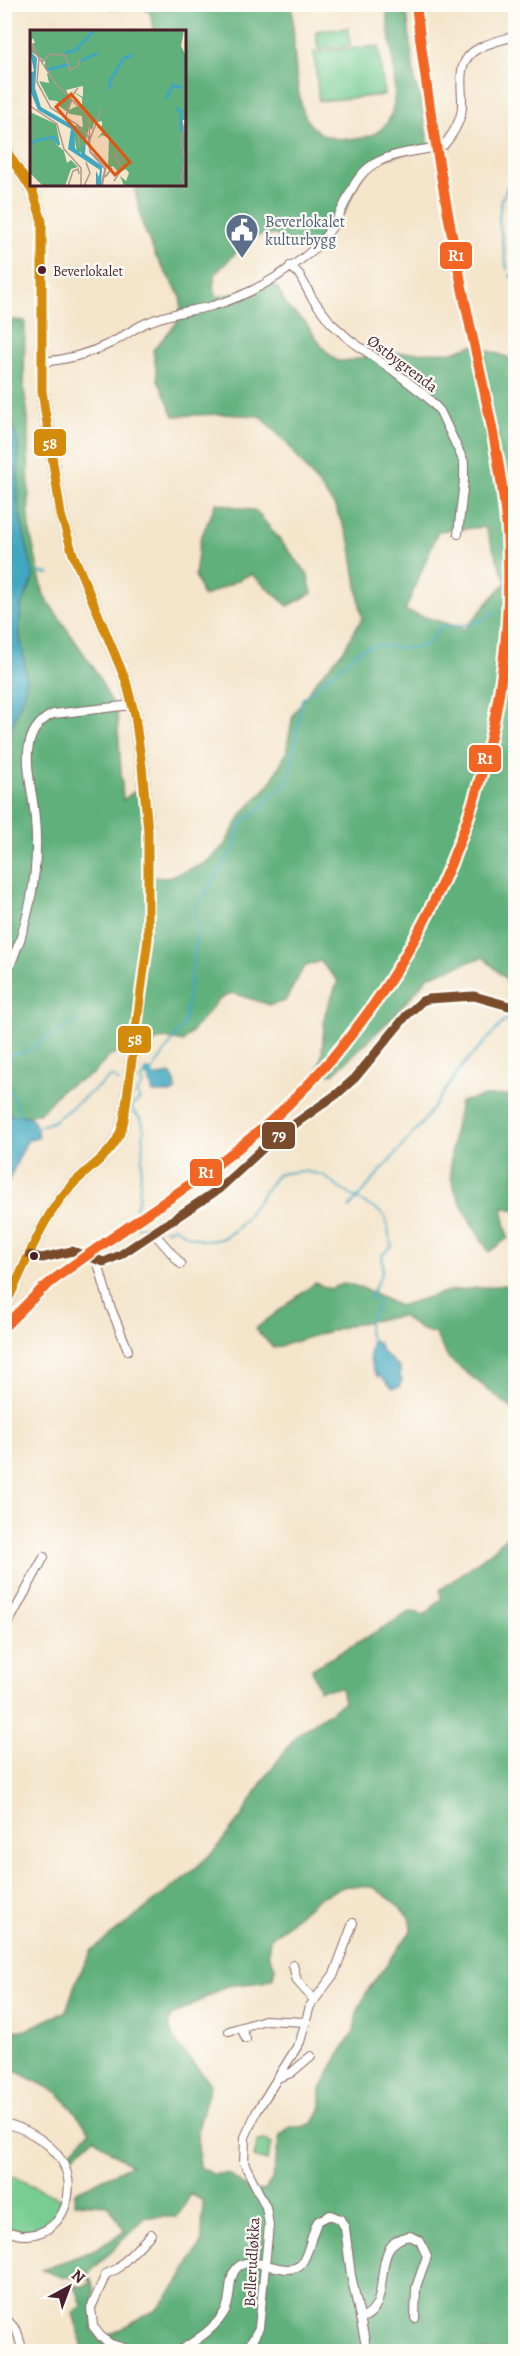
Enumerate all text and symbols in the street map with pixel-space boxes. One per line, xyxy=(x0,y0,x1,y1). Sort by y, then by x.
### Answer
inset map xyxy=(30,30,186,186)
place label: Beverlokalet kulturbygg xyxy=(265,211,345,251)
public building icon: Beverlokalet kulturbygg xyxy=(224,212,260,259)
line badge: R1 xyxy=(439,241,473,270)
text: R1 xyxy=(448,245,464,267)
place label: Beverlokalet xyxy=(53,262,123,281)
marker: Beverlokalet xyxy=(36,264,48,276)
street label: Østbygrenda xyxy=(362,330,443,398)
line badge: 58 xyxy=(33,428,67,457)
text: 58 xyxy=(43,433,58,455)
line badge: R1 xyxy=(468,744,502,773)
text: R1 xyxy=(477,748,493,770)
line badge: 58 xyxy=(117,1025,152,1054)
text: 58 xyxy=(128,1029,143,1051)
line badge: 79 xyxy=(261,1121,296,1150)
text: 79 xyxy=(272,1125,286,1147)
line badge: R1 xyxy=(189,1158,223,1187)
text: R1 xyxy=(198,1162,214,1184)
unlabelled marker xyxy=(28,1250,40,1262)
street label: Bellerudløkka xyxy=(239,2216,265,2307)
north arrow xyxy=(39,2257,99,2317)
text: N xyxy=(67,2264,90,2289)

